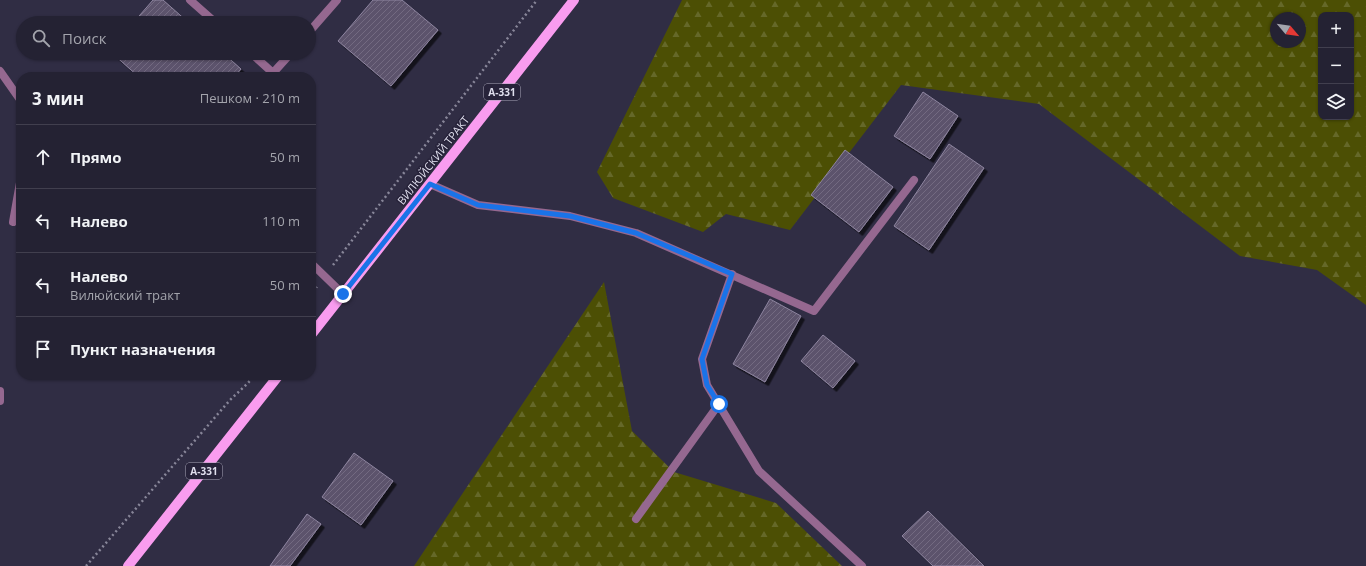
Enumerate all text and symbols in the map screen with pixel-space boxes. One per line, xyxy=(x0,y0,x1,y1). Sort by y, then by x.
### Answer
north arrow xyxy=(1270,12,1306,48)
map controls xyxy=(1318,12,1354,120)
button: + xyxy=(1318,12,1354,48)
search box xyxy=(16,16,316,60)
icon: search xyxy=(30,27,52,49)
text: Поиск xyxy=(62,28,106,48)
button: − xyxy=(1318,48,1354,84)
road number: А-331 xyxy=(484,84,520,100)
button: layers xyxy=(1318,84,1354,120)
text: 3 мин xyxy=(32,87,84,110)
text: Пешком · 210 m xyxy=(200,89,300,107)
street label: ВИЛЮЙСКИЙ ТРАКТ xyxy=(394,113,472,207)
icon: ahead xyxy=(32,146,54,168)
text: Прямо xyxy=(70,147,122,167)
text: 50 m xyxy=(270,148,300,166)
icon: left xyxy=(32,210,54,232)
text: Налево xyxy=(70,211,128,231)
text: 110 m xyxy=(262,212,300,230)
text: Налево xyxy=(70,266,128,286)
icon: left xyxy=(32,274,54,296)
text: 50 m xyxy=(270,276,300,294)
route end xyxy=(334,285,352,303)
text: Вилюйский тракт xyxy=(70,286,180,304)
icon: arrive xyxy=(32,338,54,360)
text: Пункт назначения xyxy=(70,339,216,359)
route start xyxy=(710,395,728,413)
road number: А-331 xyxy=(186,463,222,479)

